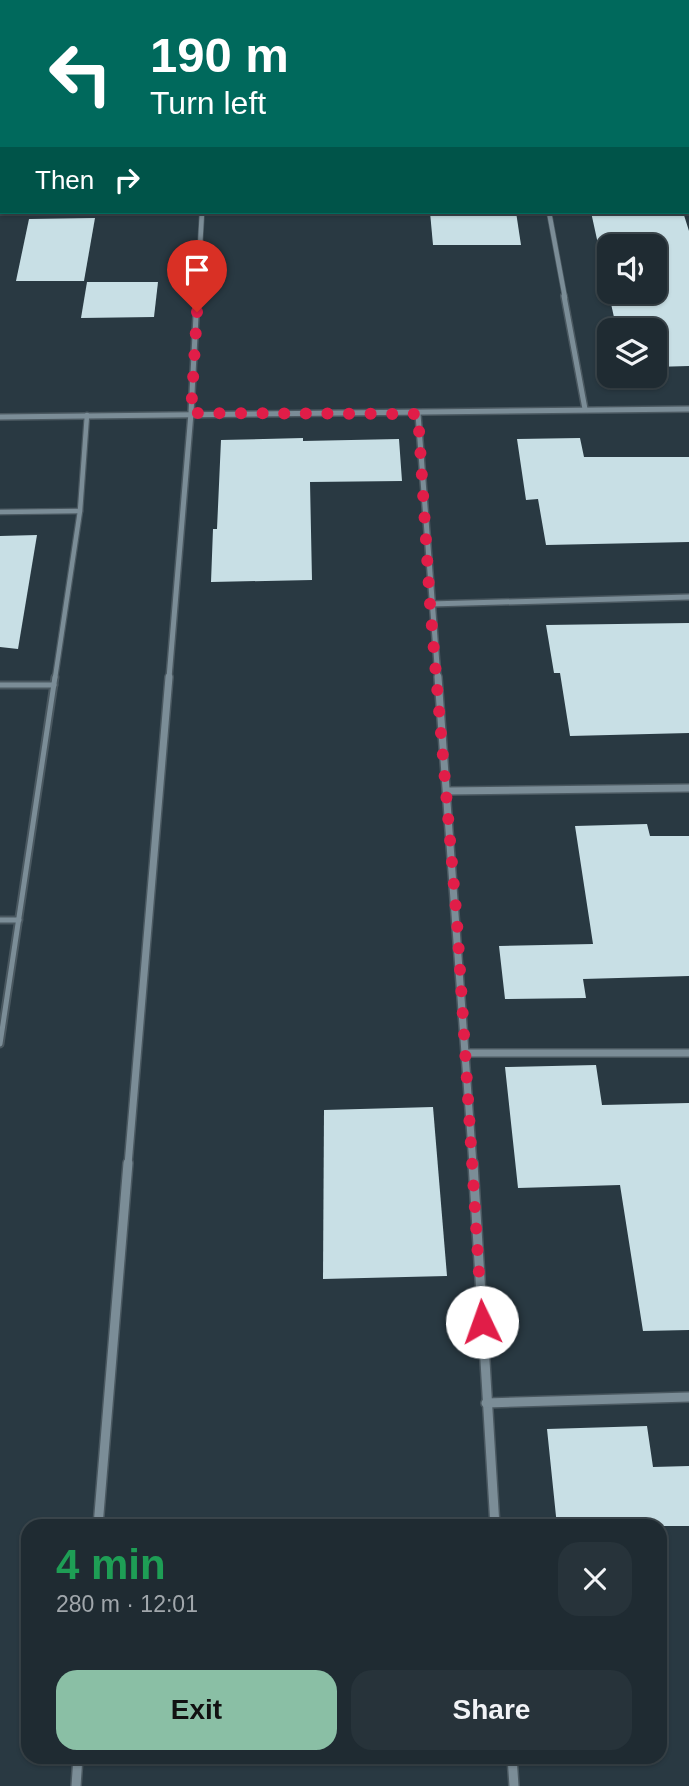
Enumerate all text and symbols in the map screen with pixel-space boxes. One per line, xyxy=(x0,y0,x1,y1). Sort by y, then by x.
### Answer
icon: left xyxy=(35,28,126,119)
text: 190 m xyxy=(150,28,289,82)
text: Turn left xyxy=(150,85,266,121)
icon: right xyxy=(108,161,146,199)
text: Then xyxy=(35,165,94,195)
map controls xyxy=(597,234,667,388)
button: sound xyxy=(597,234,667,304)
pin xyxy=(167,240,227,312)
icon: arrive xyxy=(178,251,216,289)
button: layers xyxy=(597,318,667,388)
position arrow xyxy=(445,1285,519,1359)
text: 4 min xyxy=(56,1541,166,1588)
button: close xyxy=(558,1542,632,1616)
text: 280 m · 12:01 xyxy=(56,1591,198,1617)
button: Exit xyxy=(56,1670,337,1750)
button: Share xyxy=(351,1670,632,1750)

